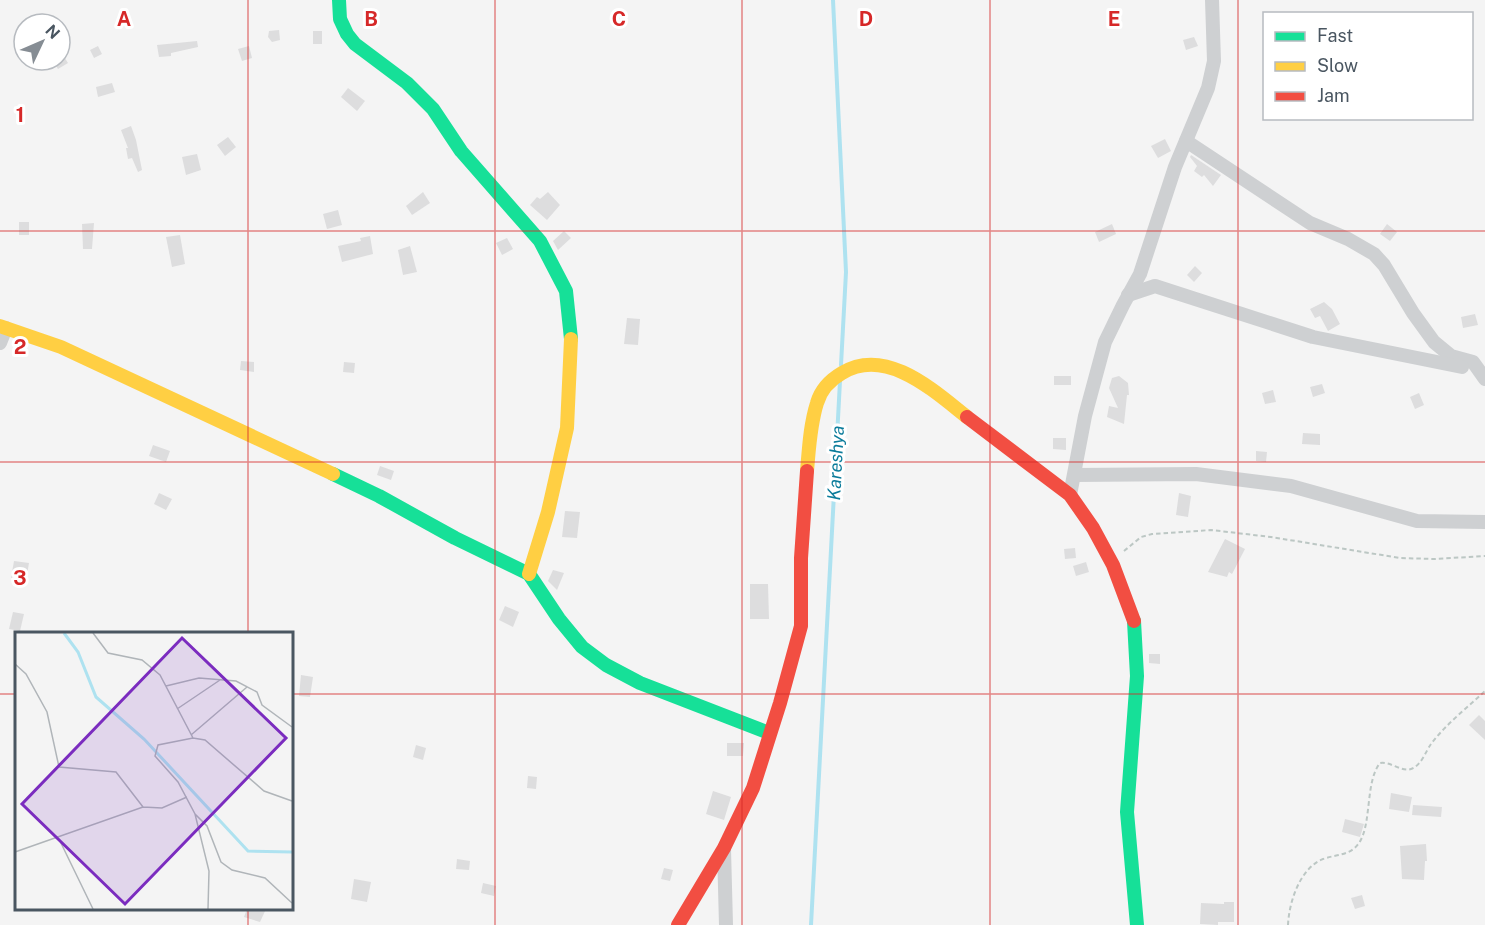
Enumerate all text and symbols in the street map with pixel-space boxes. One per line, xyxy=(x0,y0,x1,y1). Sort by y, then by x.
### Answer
text: A xyxy=(117,7,131,31)
text: B xyxy=(364,7,378,31)
text: C xyxy=(612,7,626,31)
text: D xyxy=(859,7,873,31)
text: E xyxy=(1108,7,1120,31)
north arrow xyxy=(12,12,72,72)
legend xyxy=(1263,12,1473,120)
text: N xyxy=(41,21,64,43)
text: Fast xyxy=(1317,25,1353,46)
text: Slow xyxy=(1317,55,1358,76)
text: Jam xyxy=(1317,85,1350,106)
text: 1 xyxy=(16,103,24,127)
text: 2 xyxy=(14,335,26,359)
water label: Kareshya xyxy=(823,425,848,501)
text: 3 xyxy=(13,566,27,590)
inset map xyxy=(15,632,292,910)

